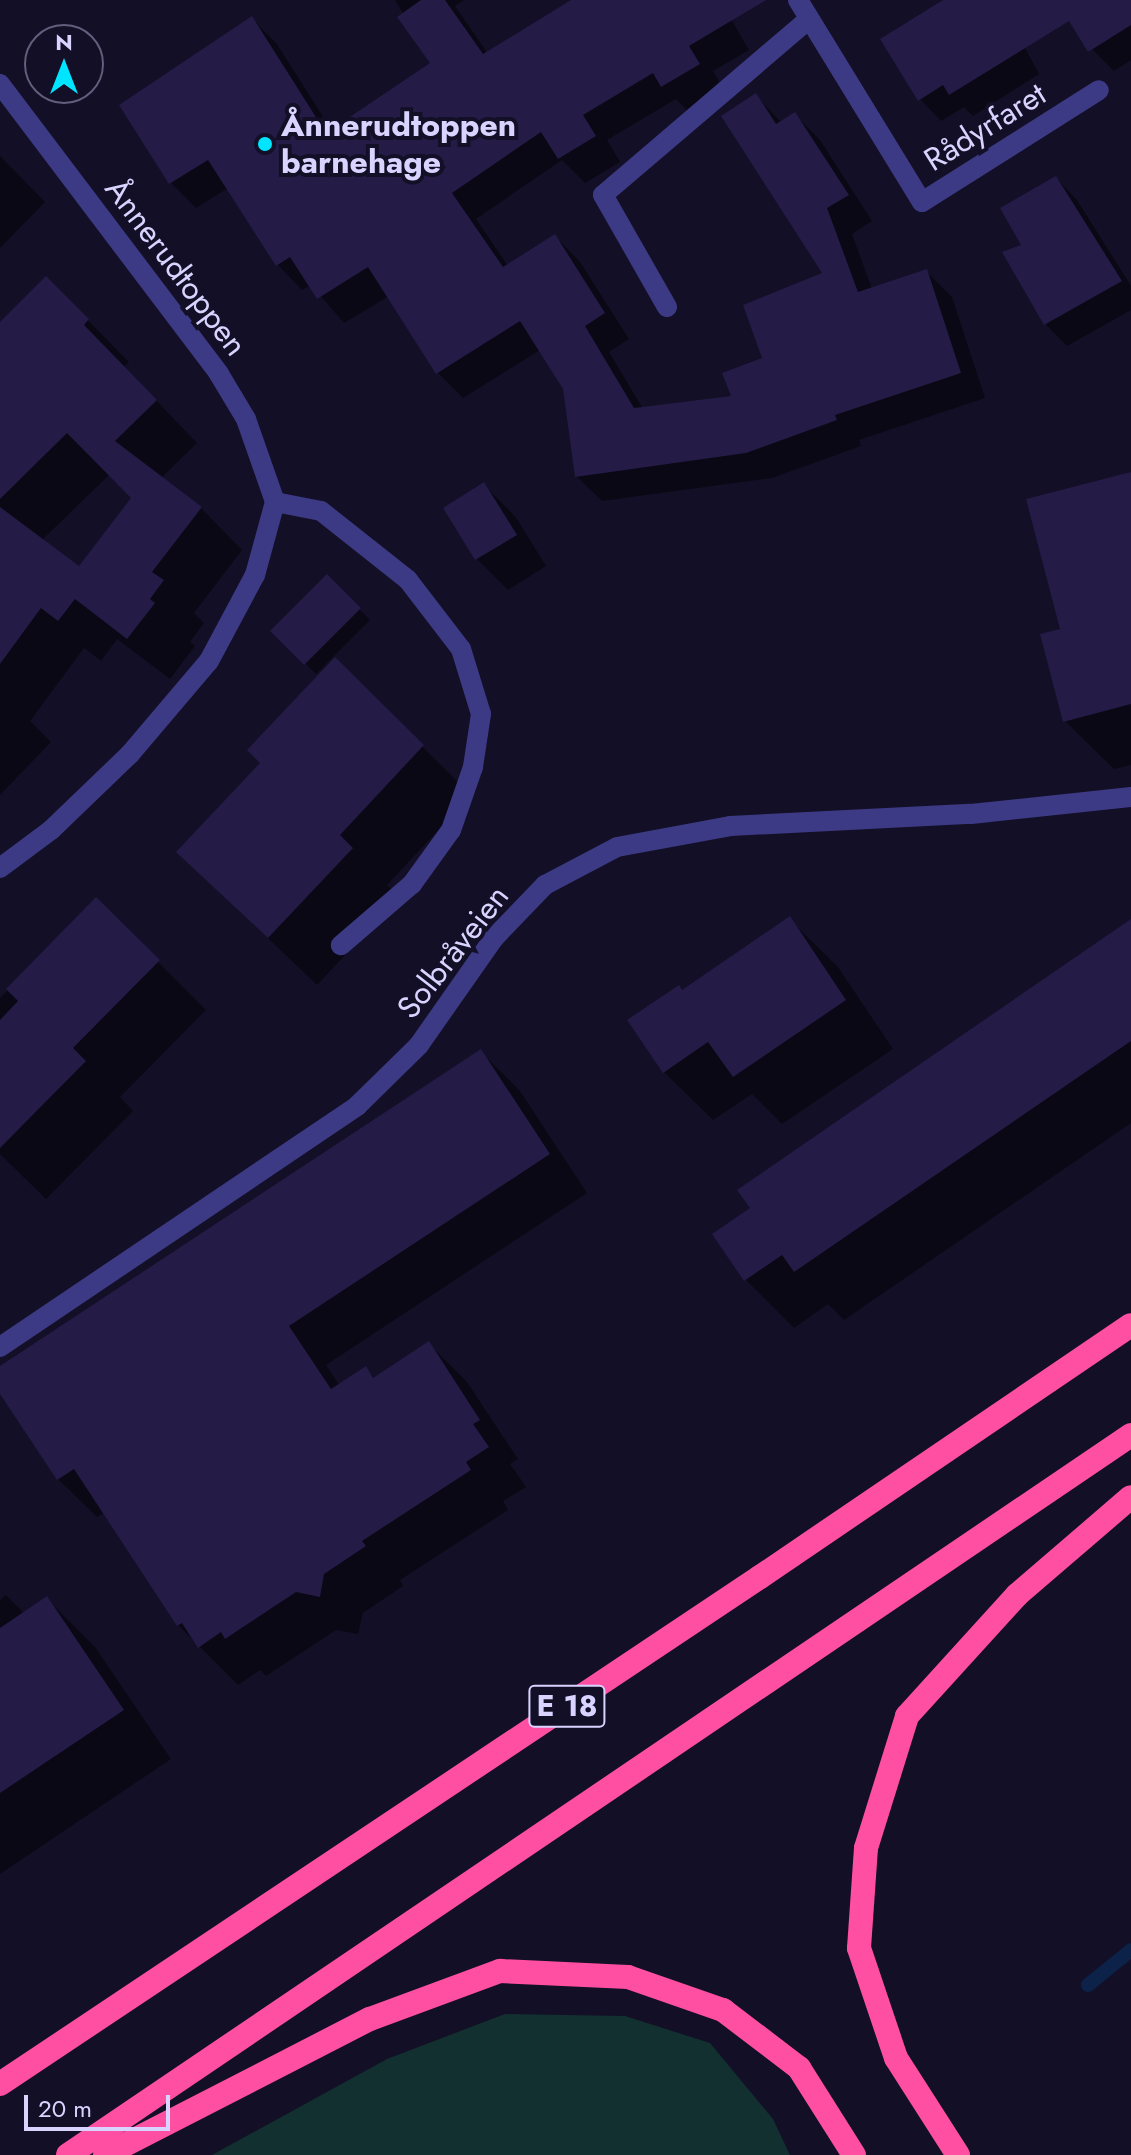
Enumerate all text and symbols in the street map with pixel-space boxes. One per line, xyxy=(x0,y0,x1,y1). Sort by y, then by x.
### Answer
north arrow xyxy=(24,24,104,104)
text: N xyxy=(55,26,73,58)
street label: Rådyrfaret xyxy=(917,75,1053,179)
place label: Ånnerudtoppen barnehage xyxy=(281,107,516,182)
marker: Ånnerudtoppen barnehage xyxy=(256,135,274,153)
street label: Ånnerudtoppen xyxy=(97,171,255,363)
street label: Solbråveien xyxy=(389,878,517,1026)
road number: E 18 xyxy=(527,1680,607,1732)
scale bar xyxy=(28,2079,174,2129)
text: 20 m xyxy=(38,2091,92,2126)

